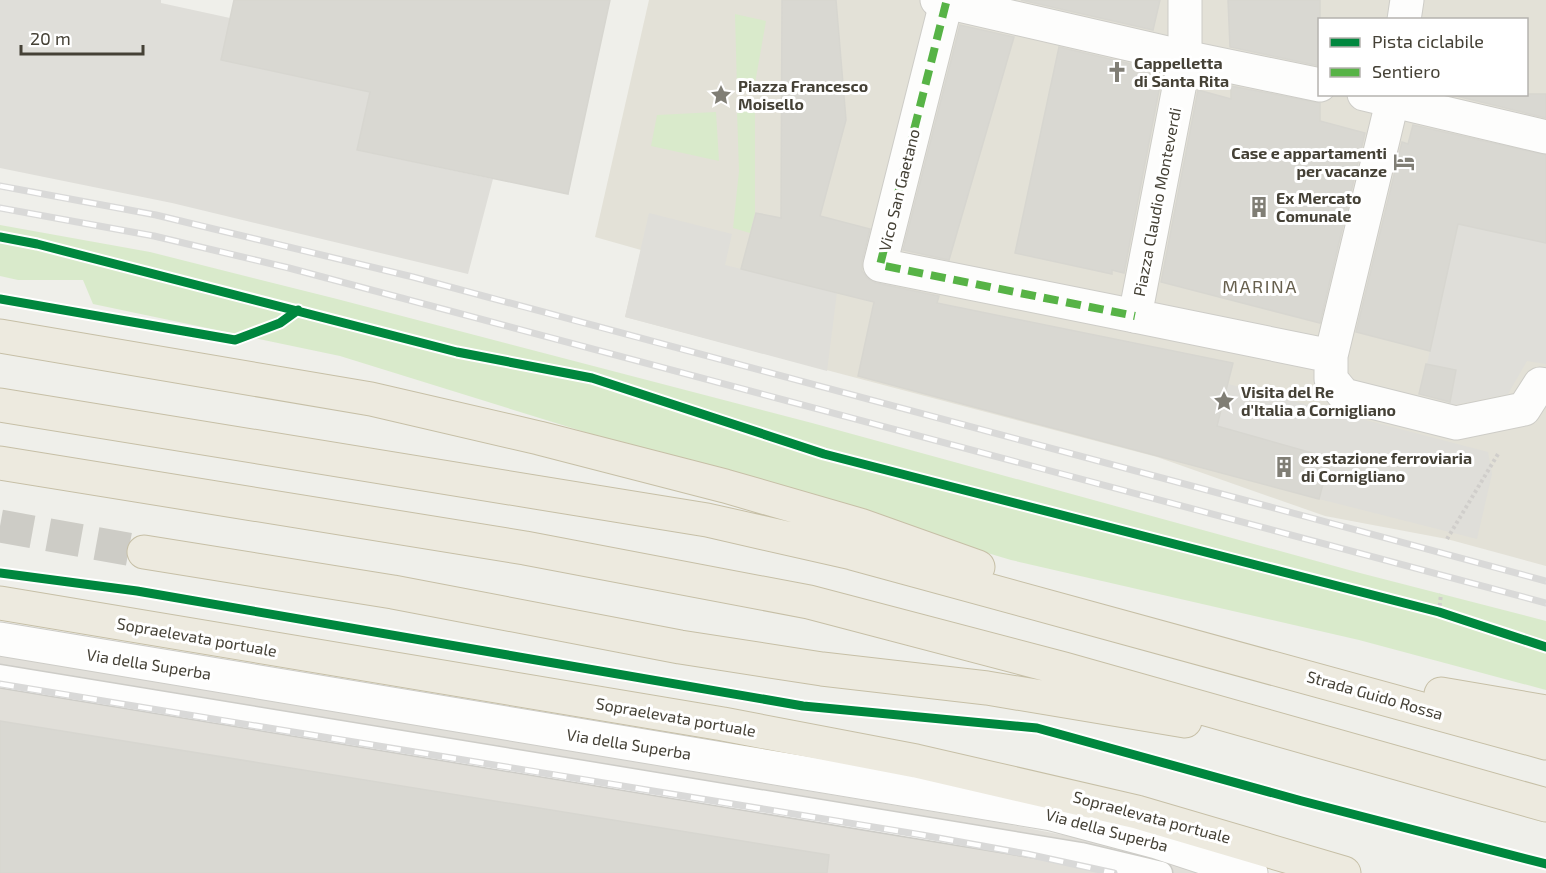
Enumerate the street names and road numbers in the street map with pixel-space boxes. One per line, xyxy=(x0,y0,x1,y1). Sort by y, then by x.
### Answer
street label: Piazza Claudio Monteverdi xyxy=(1129,106,1184,298)
street label: Vico San Gaetano xyxy=(874,127,923,253)
street label: Sopraelevata portuale xyxy=(116,613,279,660)
street label: Via della Superba xyxy=(85,644,213,683)
street label: Strada Guido Rossa xyxy=(1305,666,1445,723)
street label: Sopraelevata portuale xyxy=(595,693,758,740)
street label: Via della Superba xyxy=(565,724,693,763)
street label: Sopraelevata portuale xyxy=(1071,786,1233,847)
street label: Via della Superba xyxy=(1044,804,1170,855)

